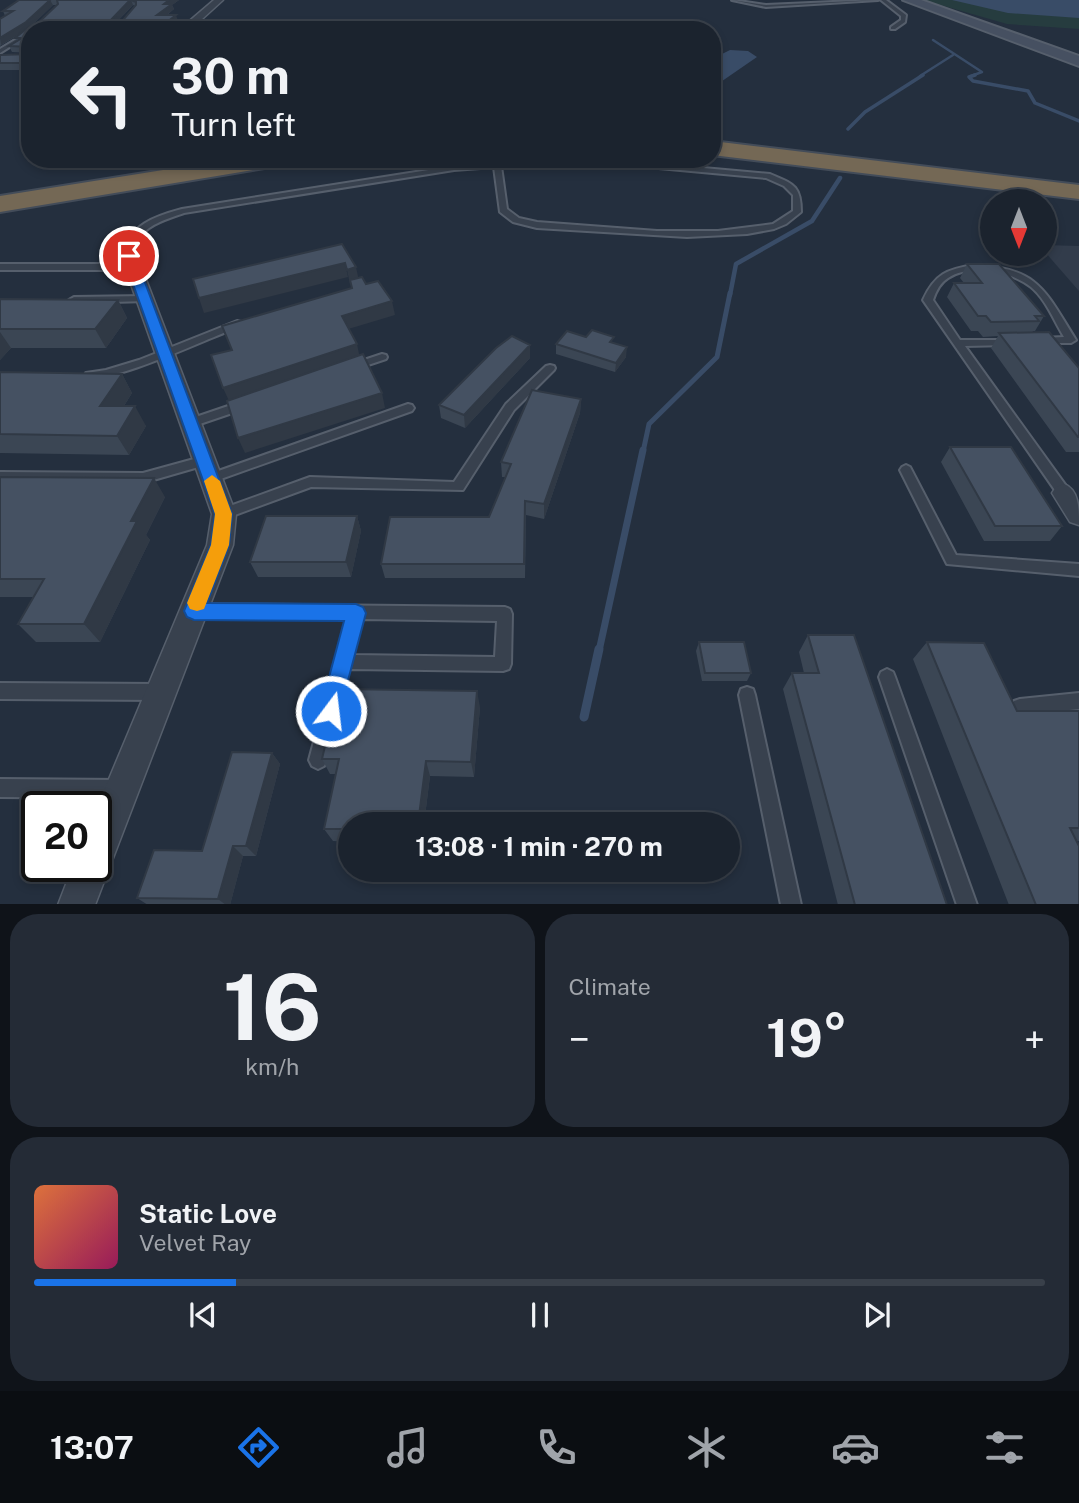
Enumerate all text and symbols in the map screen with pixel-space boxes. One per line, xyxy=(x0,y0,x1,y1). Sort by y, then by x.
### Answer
text: 30 m xyxy=(171,47,290,105)
icon: left xyxy=(56,49,147,140)
text: Turn left xyxy=(171,106,296,143)
north arrow xyxy=(980,189,1057,266)
map controls xyxy=(980,189,1057,266)
pin xyxy=(99,226,159,286)
icon: arrive xyxy=(110,237,148,275)
position arrow xyxy=(294,674,368,748)
speed limit sign: 20 xyxy=(21,791,112,882)
text: 13:08 · 1 min · 270 m xyxy=(415,831,663,862)
text: 16 xyxy=(223,954,322,1060)
text: Climate xyxy=(569,973,651,1000)
text: 19° xyxy=(766,1008,847,1069)
text: − xyxy=(569,1017,590,1062)
text: + xyxy=(1024,1017,1045,1062)
text: km/h xyxy=(245,1053,299,1080)
text: Static Love xyxy=(139,1198,277,1229)
text: Velvet Ray xyxy=(139,1229,251,1256)
icon: previous xyxy=(184,1296,222,1334)
icon: pause xyxy=(521,1296,559,1334)
icon: next xyxy=(858,1296,896,1334)
icon: directions xyxy=(234,1423,283,1472)
icon: music xyxy=(383,1423,432,1472)
icon: phone xyxy=(532,1423,581,1472)
icon: climate xyxy=(682,1423,731,1472)
icon: car xyxy=(831,1423,880,1472)
icon: filters xyxy=(980,1423,1029,1472)
text: 13:07 xyxy=(50,1429,134,1466)

